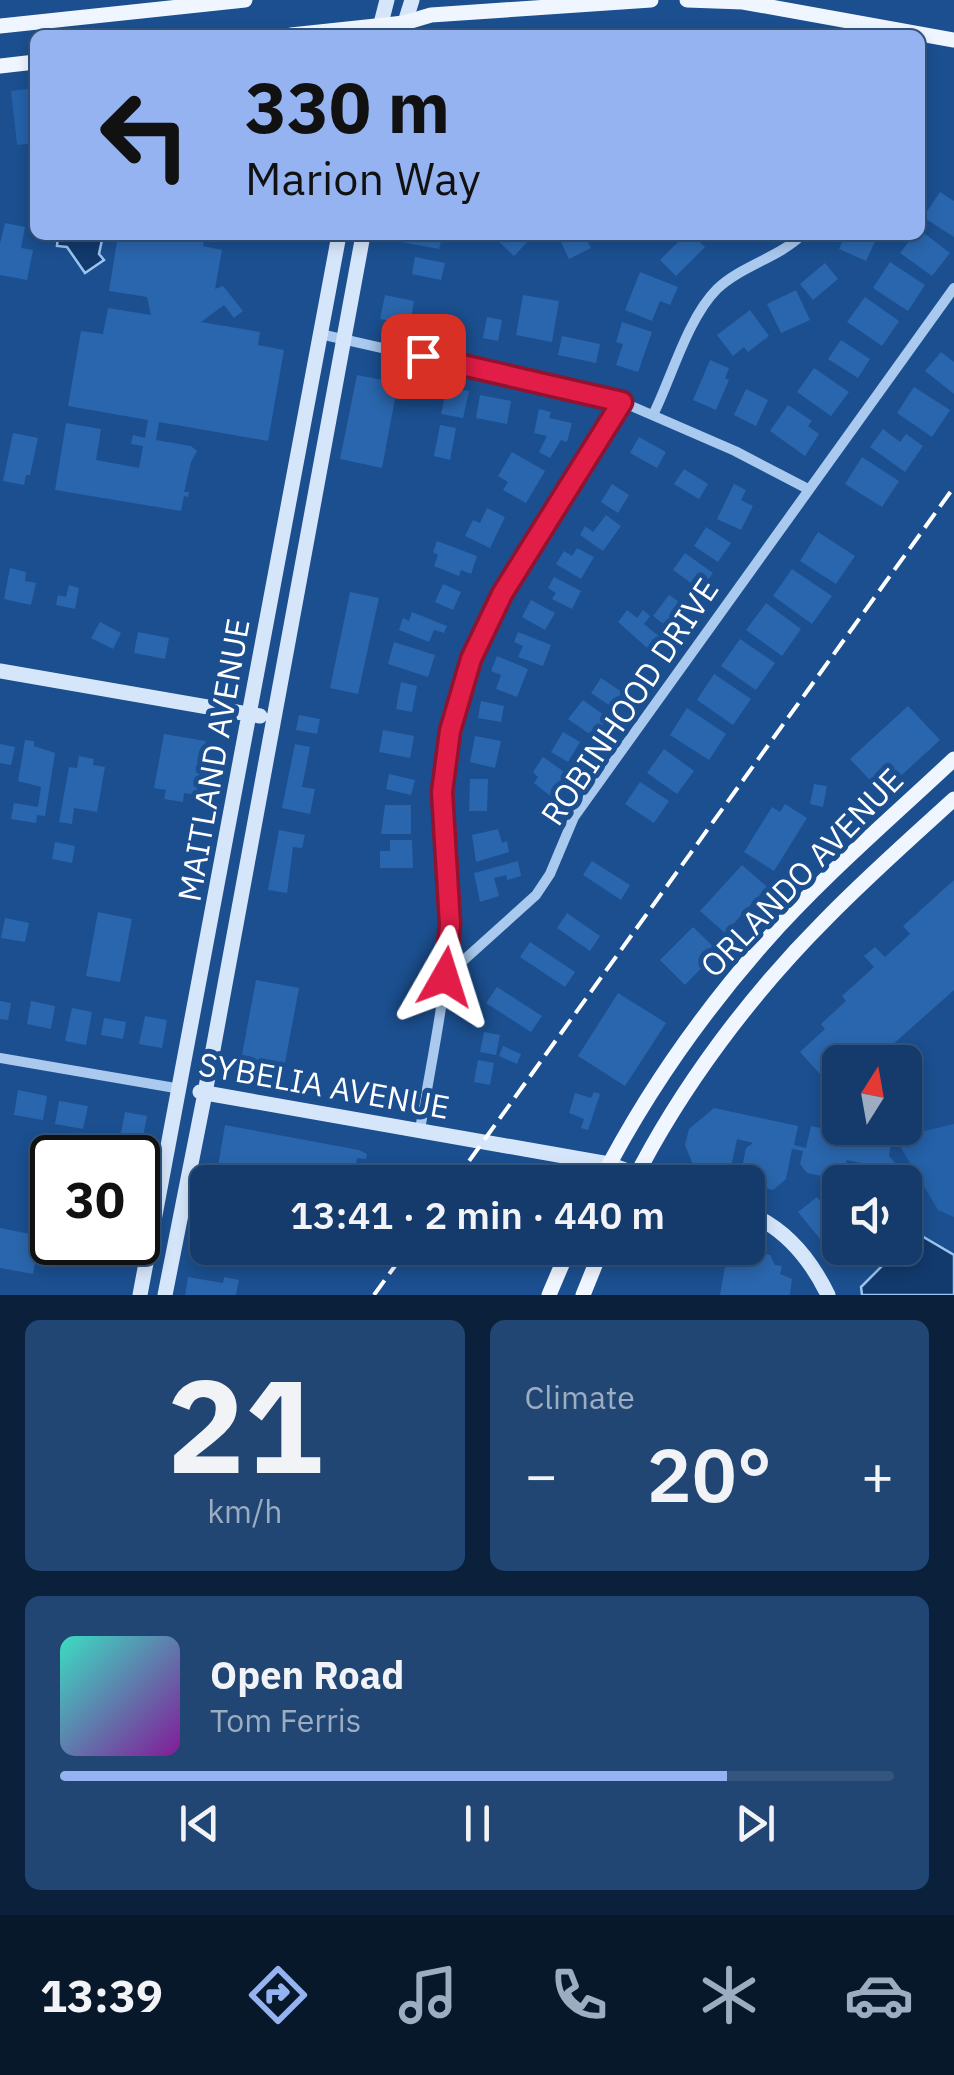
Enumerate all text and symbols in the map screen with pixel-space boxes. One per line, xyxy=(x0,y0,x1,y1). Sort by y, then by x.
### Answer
text: 330 m xyxy=(245,61,450,152)
icon: left xyxy=(80,70,210,200)
text: Marion Way xyxy=(245,149,481,207)
pin xyxy=(381,314,466,399)
icon: arrive xyxy=(396,329,451,384)
street label: ROBINHOOD DRIVE xyxy=(531,570,727,833)
street label: MAITLAND AVENUE xyxy=(167,615,259,905)
street label: ORLANDO AVENUE xyxy=(691,759,912,986)
position arrow xyxy=(393,925,497,1029)
street label: SYBELIA AVENUE xyxy=(195,1042,453,1128)
north arrow xyxy=(822,1045,922,1145)
map controls xyxy=(822,1045,922,1265)
speed limit sign: 30 xyxy=(30,1135,160,1265)
button: sound xyxy=(822,1165,922,1265)
text: 13:41 · 2 min · 440 m xyxy=(290,1190,665,1239)
text: 21 xyxy=(167,1340,323,1509)
text: Climate xyxy=(525,1376,635,1418)
text: 20° xyxy=(647,1425,772,1523)
text: − xyxy=(525,1439,558,1510)
text: + xyxy=(861,1439,894,1510)
text: km/h xyxy=(207,1490,282,1532)
text: Open Road xyxy=(210,1650,404,1699)
text: Tom Ferris xyxy=(210,1699,361,1741)
icon: previous xyxy=(172,1796,227,1851)
icon: pause xyxy=(450,1796,505,1851)
icon: next xyxy=(728,1796,783,1851)
icon: directions xyxy=(243,1960,313,2030)
icon: music xyxy=(393,1960,463,2030)
icon: phone xyxy=(544,1960,614,2030)
icon: climate xyxy=(694,1960,764,2030)
icon: car xyxy=(844,1960,914,2030)
text: 13:39 xyxy=(40,1966,163,2024)

